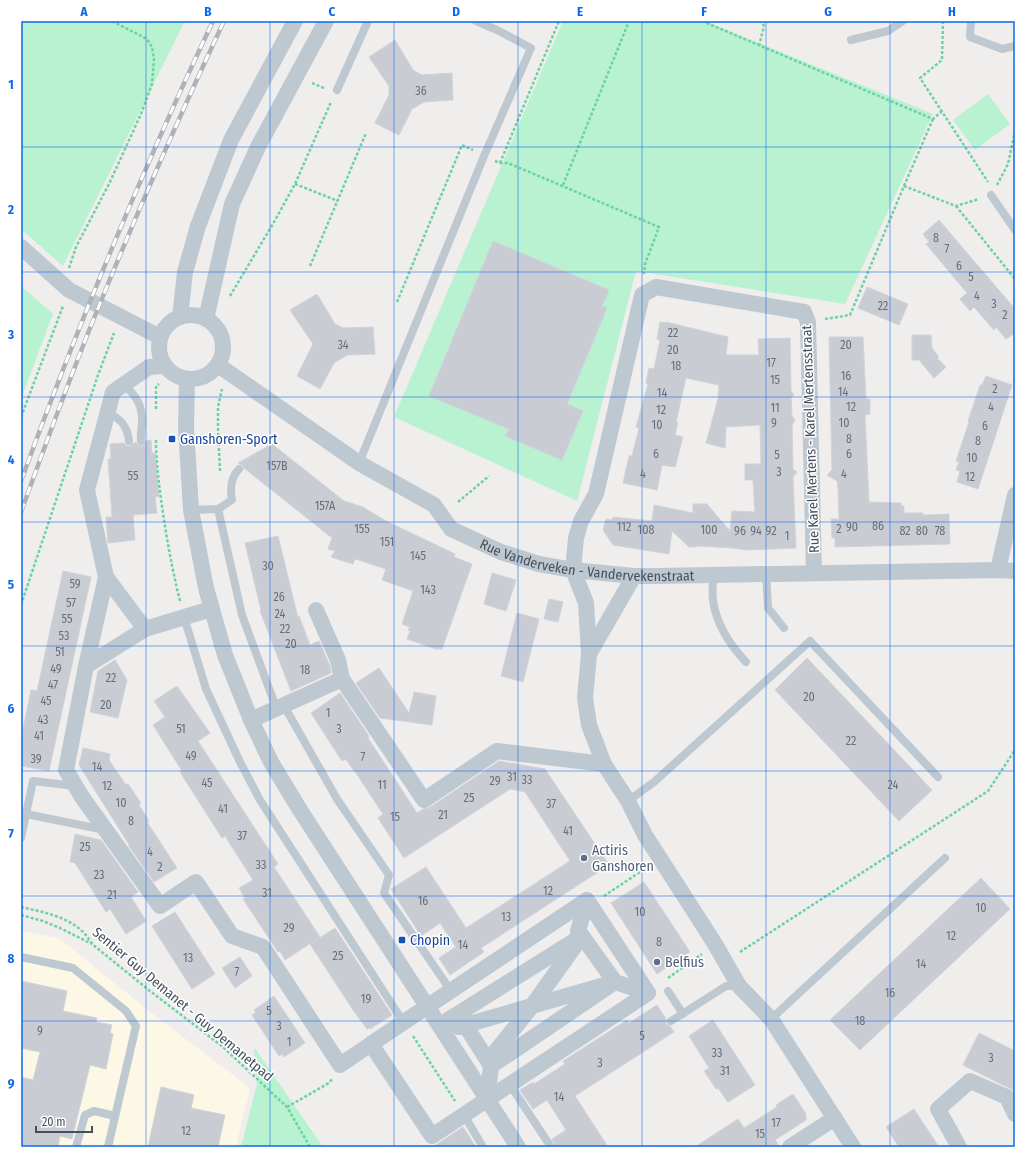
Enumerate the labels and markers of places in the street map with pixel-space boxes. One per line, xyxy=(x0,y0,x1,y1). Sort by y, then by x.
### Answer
place label: Ganshoren-Sport xyxy=(180,431,278,448)
marker: Ganshoren-Sport xyxy=(167,434,177,444)
place label: Actiris Ganshoren xyxy=(592,842,654,875)
marker: Actiris Ganshoren xyxy=(579,853,589,863)
place label: Chopin xyxy=(410,932,450,949)
marker: Chopin xyxy=(397,935,407,945)
place label: Belfius xyxy=(665,954,704,971)
marker: Belfius xyxy=(652,957,662,967)

